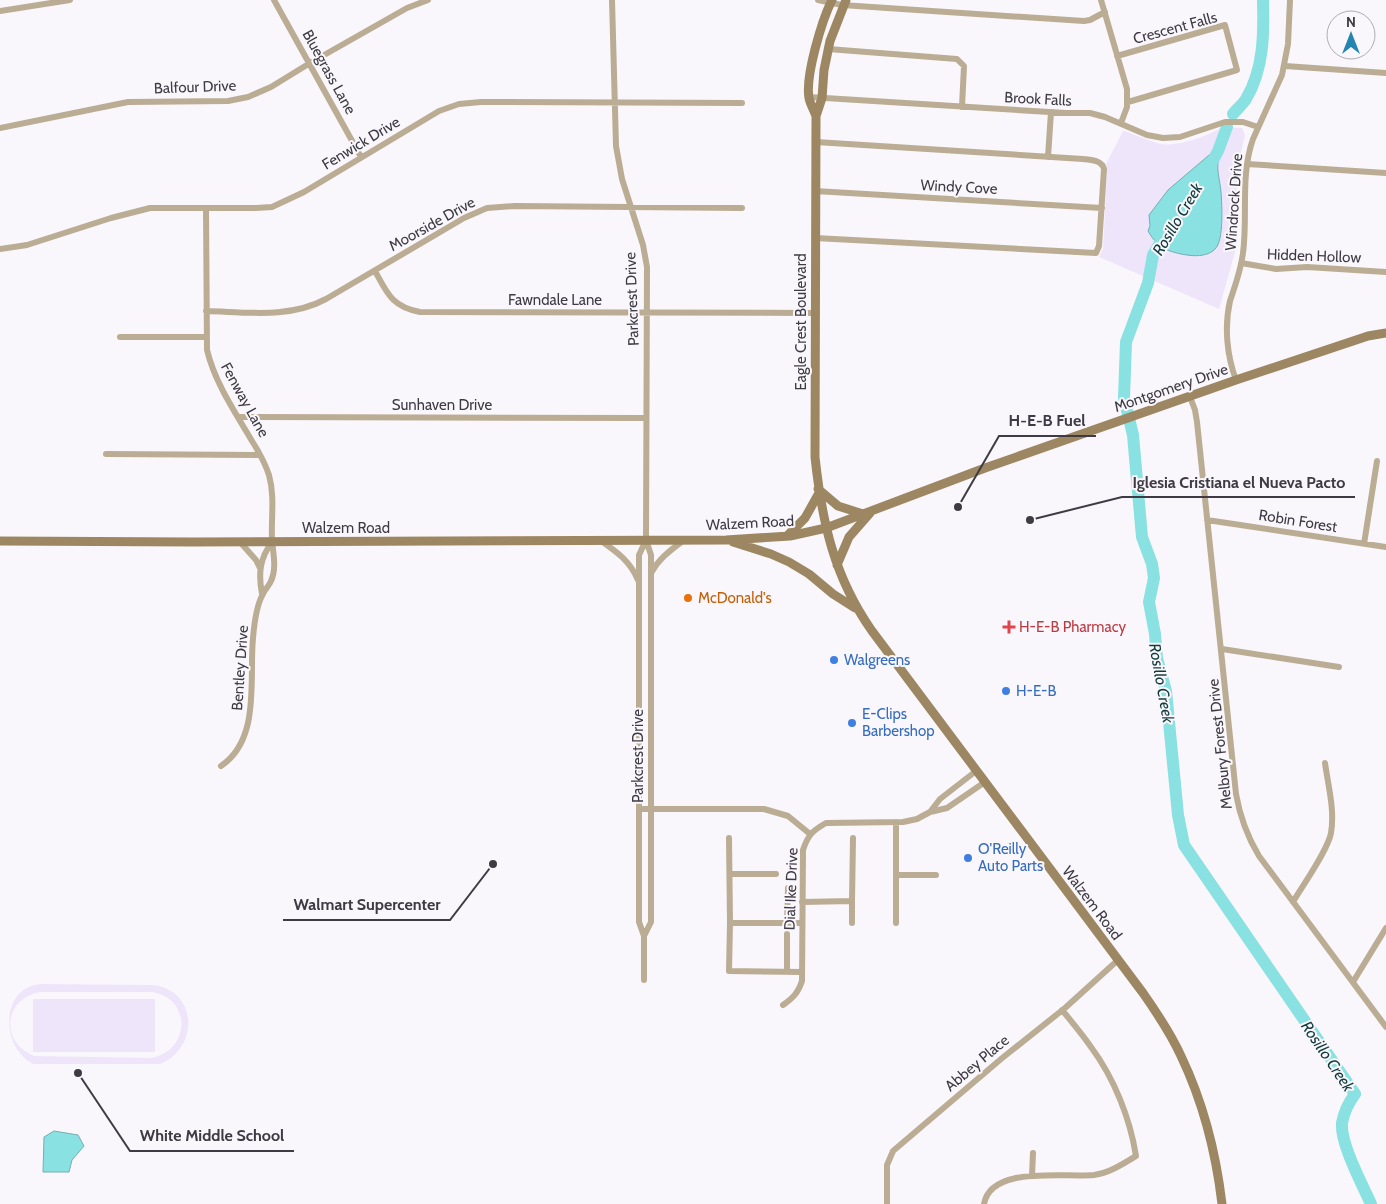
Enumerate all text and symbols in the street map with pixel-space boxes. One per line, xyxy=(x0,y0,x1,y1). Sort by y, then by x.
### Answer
street label: Crescent Falls xyxy=(1131,8,1219,48)
north arrow xyxy=(1326,10,1376,60)
text: N xyxy=(1346,13,1356,31)
street label: Bluegrass Lane xyxy=(298,27,360,118)
street label: Balfour Drive xyxy=(154,77,237,97)
street label: Brook Falls xyxy=(1004,88,1072,110)
street label: Fenwick Drive xyxy=(319,113,404,173)
street label: Windrock Drive xyxy=(1222,153,1246,251)
street label: Windy Cove xyxy=(920,176,998,198)
water label: Rosillo Creek xyxy=(1148,179,1207,259)
street label: Moorside Drive xyxy=(386,193,478,255)
street label: Hidden Hollow xyxy=(1267,245,1362,267)
street label: Parkcrest Drive xyxy=(621,251,643,346)
street label: Eagle Crest Boulevard xyxy=(792,253,810,391)
street label: Fawndale Lane xyxy=(508,291,602,309)
street label: Fenway Lane xyxy=(217,360,273,441)
street label: Montgomery Drive xyxy=(1112,360,1231,416)
street label: Sunhaven Drive xyxy=(392,396,492,414)
callout: H-E-B Fuel xyxy=(999,405,1096,436)
text: H-E-B Fuel xyxy=(1009,411,1085,430)
callout: Iglesia Cristiana el Nueva Pacto xyxy=(1122,466,1355,497)
text: Iglesia Cristiana el Nueva Pacto xyxy=(1133,473,1345,492)
street label: Robin Forest xyxy=(1257,506,1339,536)
street label: Walzem Road xyxy=(706,512,794,534)
street label: Walzem Road xyxy=(302,519,390,537)
place label: McDonald's xyxy=(698,589,772,607)
marker: McDonald's xyxy=(682,592,694,604)
place label: H-E-B Pharmacy xyxy=(1019,618,1127,636)
marker: H-E-B Pharmacy xyxy=(1003,621,1015,633)
street label: Bentley Drive xyxy=(228,624,252,711)
water label: Rosillo Creek xyxy=(1145,642,1178,726)
place label: Walgreens xyxy=(844,651,910,669)
marker: Walgreens xyxy=(828,654,840,666)
street label: Melbury Forest Drive xyxy=(1204,678,1236,810)
place label: H-E-B xyxy=(1016,682,1056,700)
marker: H-E-B xyxy=(1000,685,1012,697)
place label: E-Clips Barbershop xyxy=(862,705,935,740)
street label: Parkcrest Drive xyxy=(629,709,647,803)
marker: E-Clips Barbershop xyxy=(846,717,858,729)
place label: O'Reilly Auto Parts xyxy=(978,840,1043,875)
street label: Dial Ike Drive xyxy=(781,847,801,931)
marker: O'Reilly Auto Parts xyxy=(962,852,974,864)
street label: Walzem Road xyxy=(1058,862,1126,944)
callout: Walmart Supercenter xyxy=(283,889,450,920)
text: Walmart Supercenter xyxy=(293,895,441,914)
water label: Rosillo Creek xyxy=(1297,1017,1359,1096)
street label: Abbey Place xyxy=(941,1031,1013,1095)
callout: White Middle School xyxy=(130,1120,294,1151)
text: White Middle School xyxy=(140,1126,284,1145)

